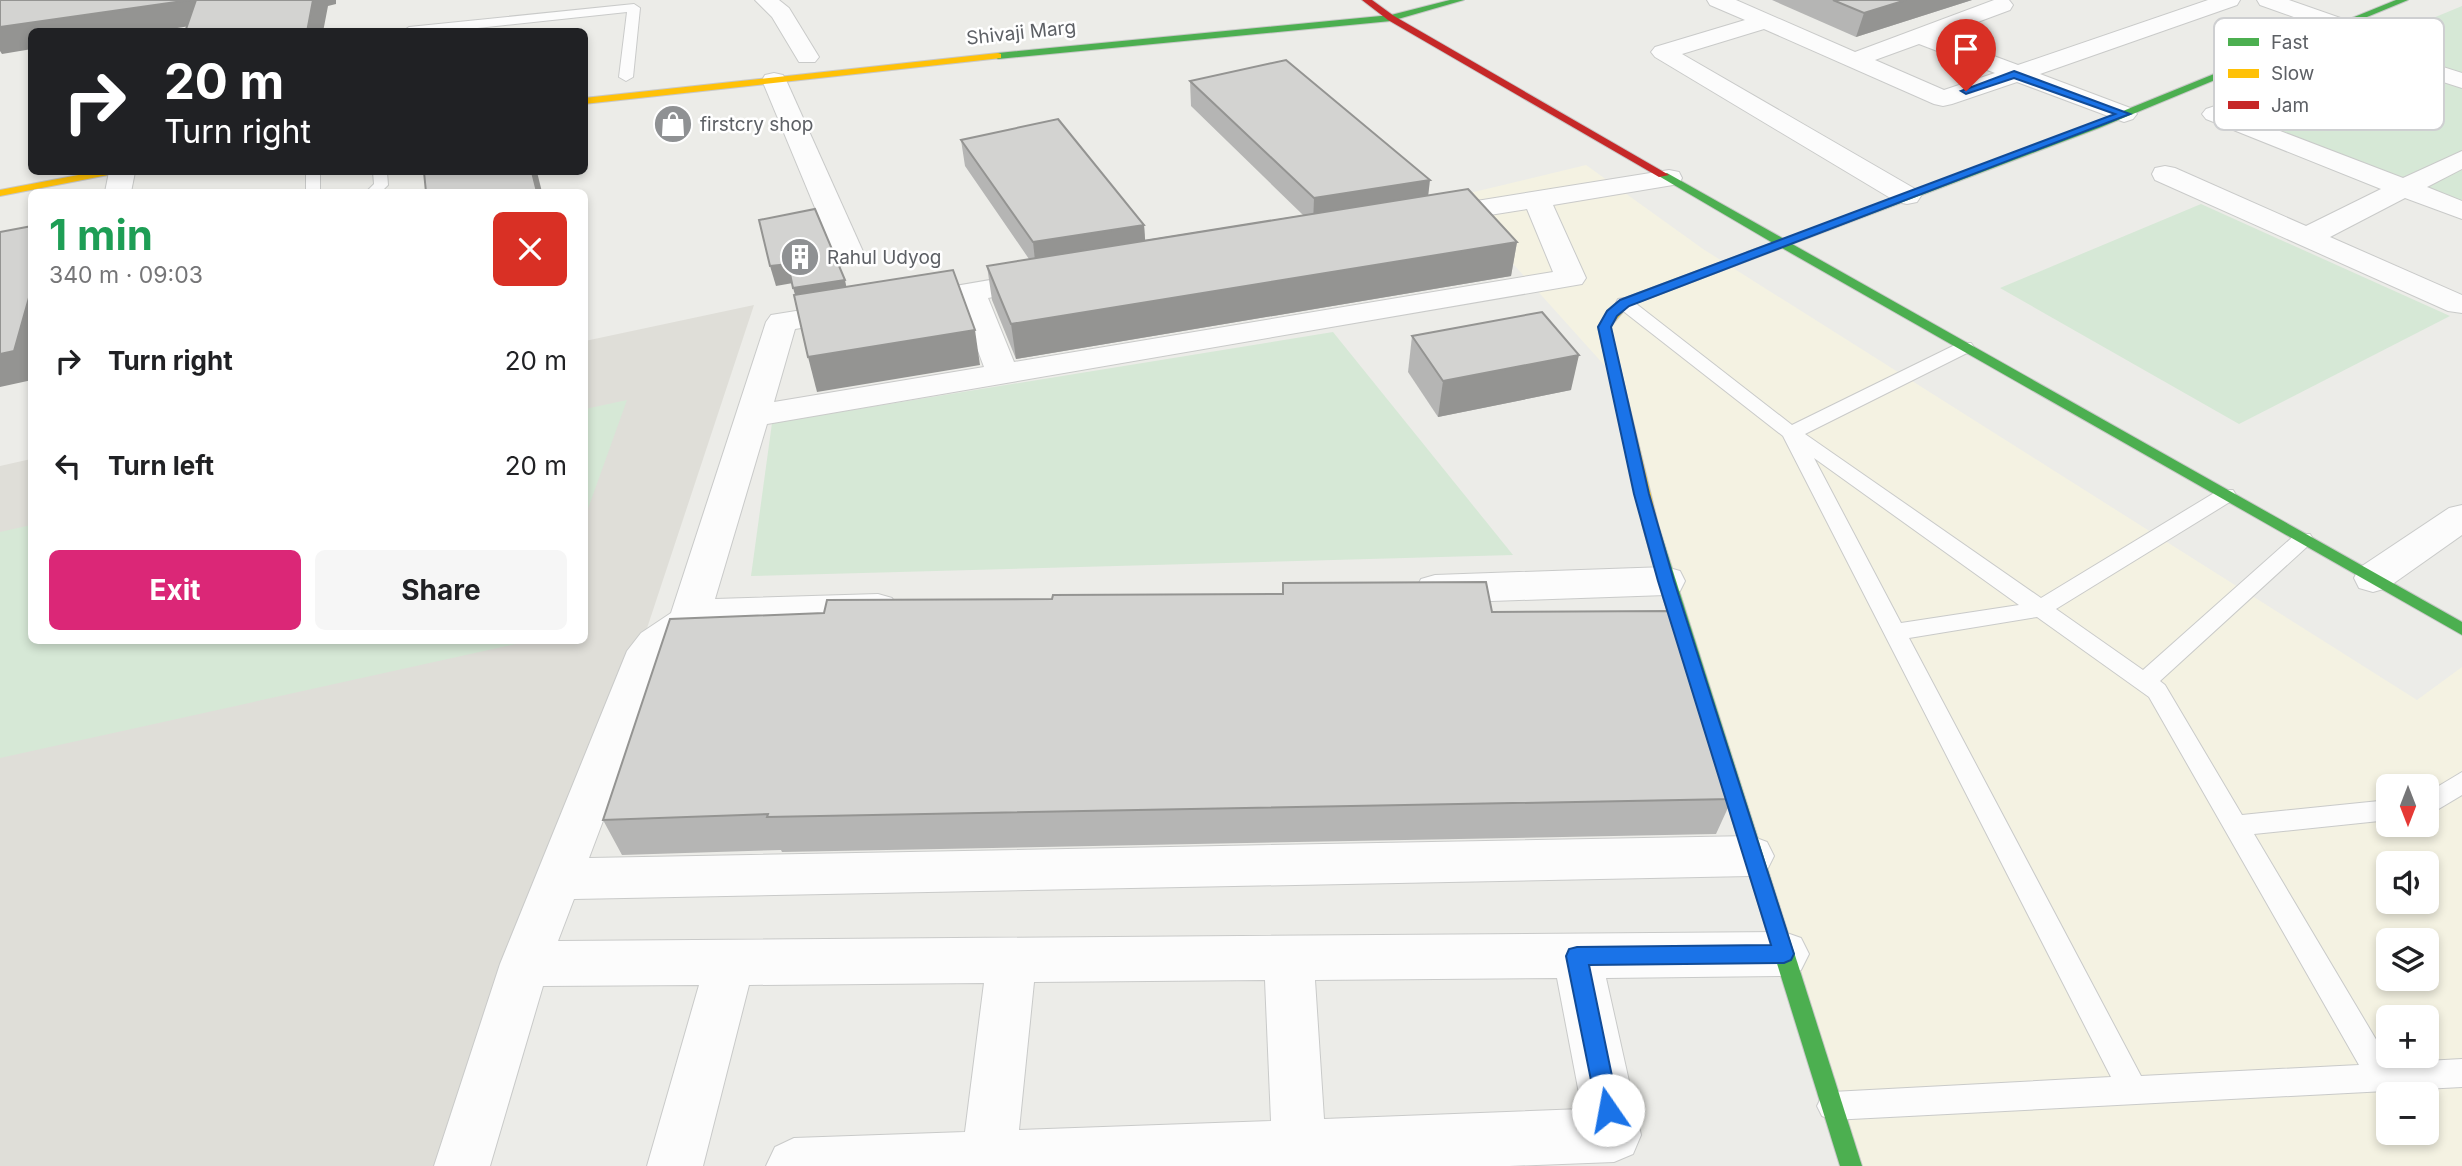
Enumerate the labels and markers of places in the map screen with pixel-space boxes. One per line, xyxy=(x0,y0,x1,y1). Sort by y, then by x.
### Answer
pin xyxy=(1936,19,1996,91)
shop icon: firstcry shop xyxy=(652,103,694,145)
place label: firstcry shop xyxy=(700,113,813,136)
building icon: Rahul Udyog xyxy=(779,236,821,278)
place label: Rahul Udyog xyxy=(827,246,941,269)

